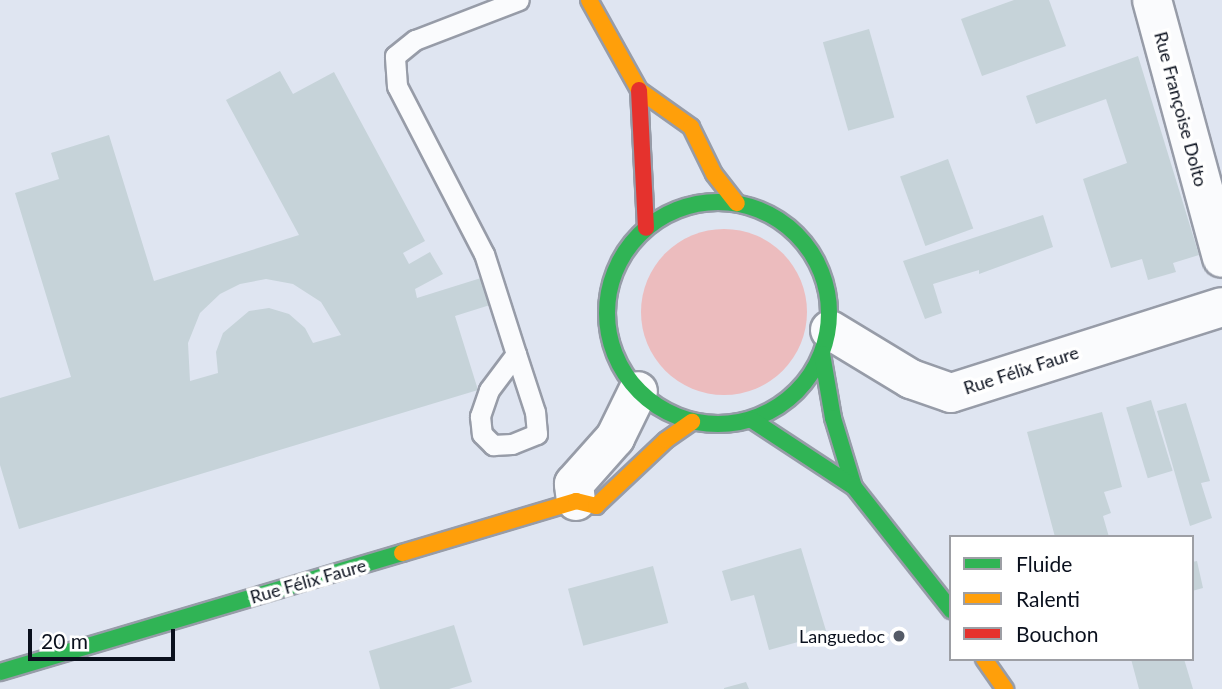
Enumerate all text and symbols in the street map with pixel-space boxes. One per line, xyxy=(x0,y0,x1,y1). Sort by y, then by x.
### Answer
street label: Rue Françoise Dolto xyxy=(1150,29,1212,189)
street label: Rue Félix Faure xyxy=(961,341,1081,399)
legend xyxy=(949,535,1194,661)
text: Fluide xyxy=(1016,551,1072,576)
street label: Rue Félix Faure xyxy=(248,554,368,608)
text: Ralenti xyxy=(1016,586,1080,611)
scale bar xyxy=(32,616,178,660)
text: Bouchon xyxy=(1016,621,1098,646)
place label: Languedoc xyxy=(799,625,885,647)
text: 20 m xyxy=(41,628,88,653)
marker: Languedoc xyxy=(891,628,907,644)

